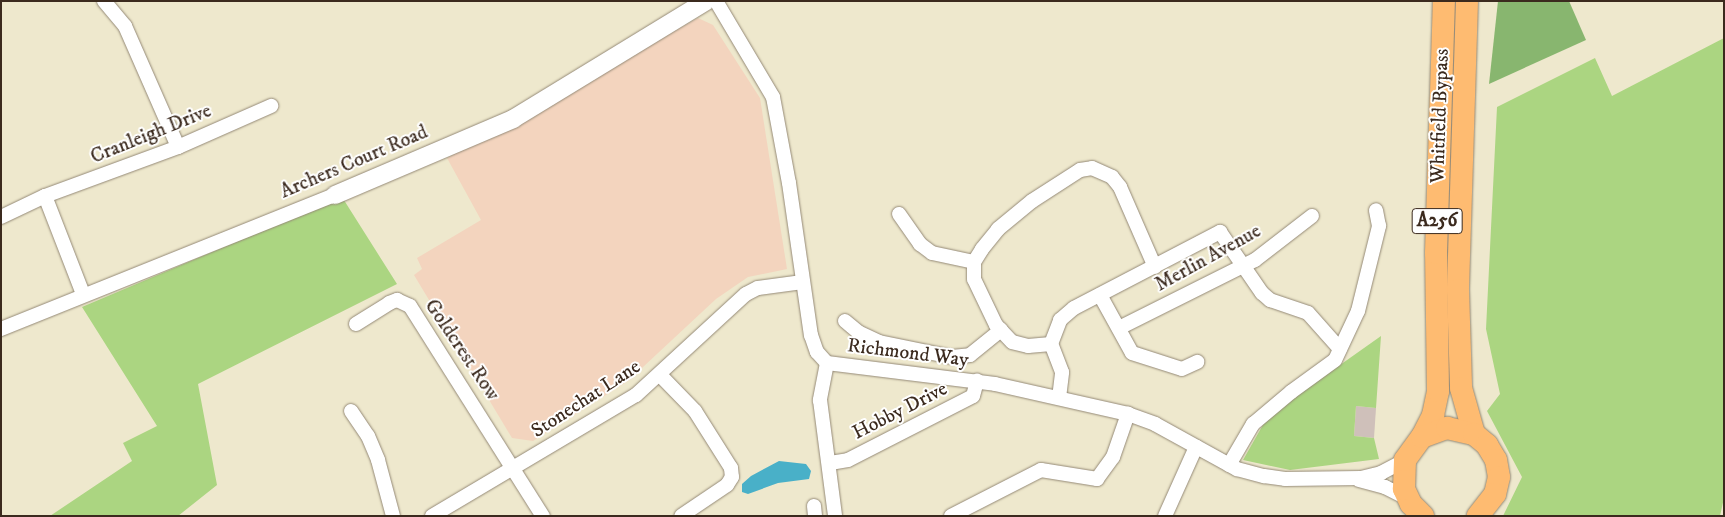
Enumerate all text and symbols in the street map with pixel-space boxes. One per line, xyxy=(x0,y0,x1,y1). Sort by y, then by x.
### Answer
street label: Whitfield Bypass xyxy=(1426,48,1454,184)
street label: Cranleigh Drive xyxy=(87,99,215,169)
street label: Archers Court Road xyxy=(277,120,431,204)
road number: A256 xyxy=(1411,205,1463,238)
street label: Merlin Avenue xyxy=(1151,219,1265,297)
street label: Goldcrest Row xyxy=(419,295,505,405)
street label: Richmond Way xyxy=(846,334,970,372)
street label: Stonechat Lane xyxy=(527,355,645,443)
street label: Hobby Drive xyxy=(849,377,951,445)

